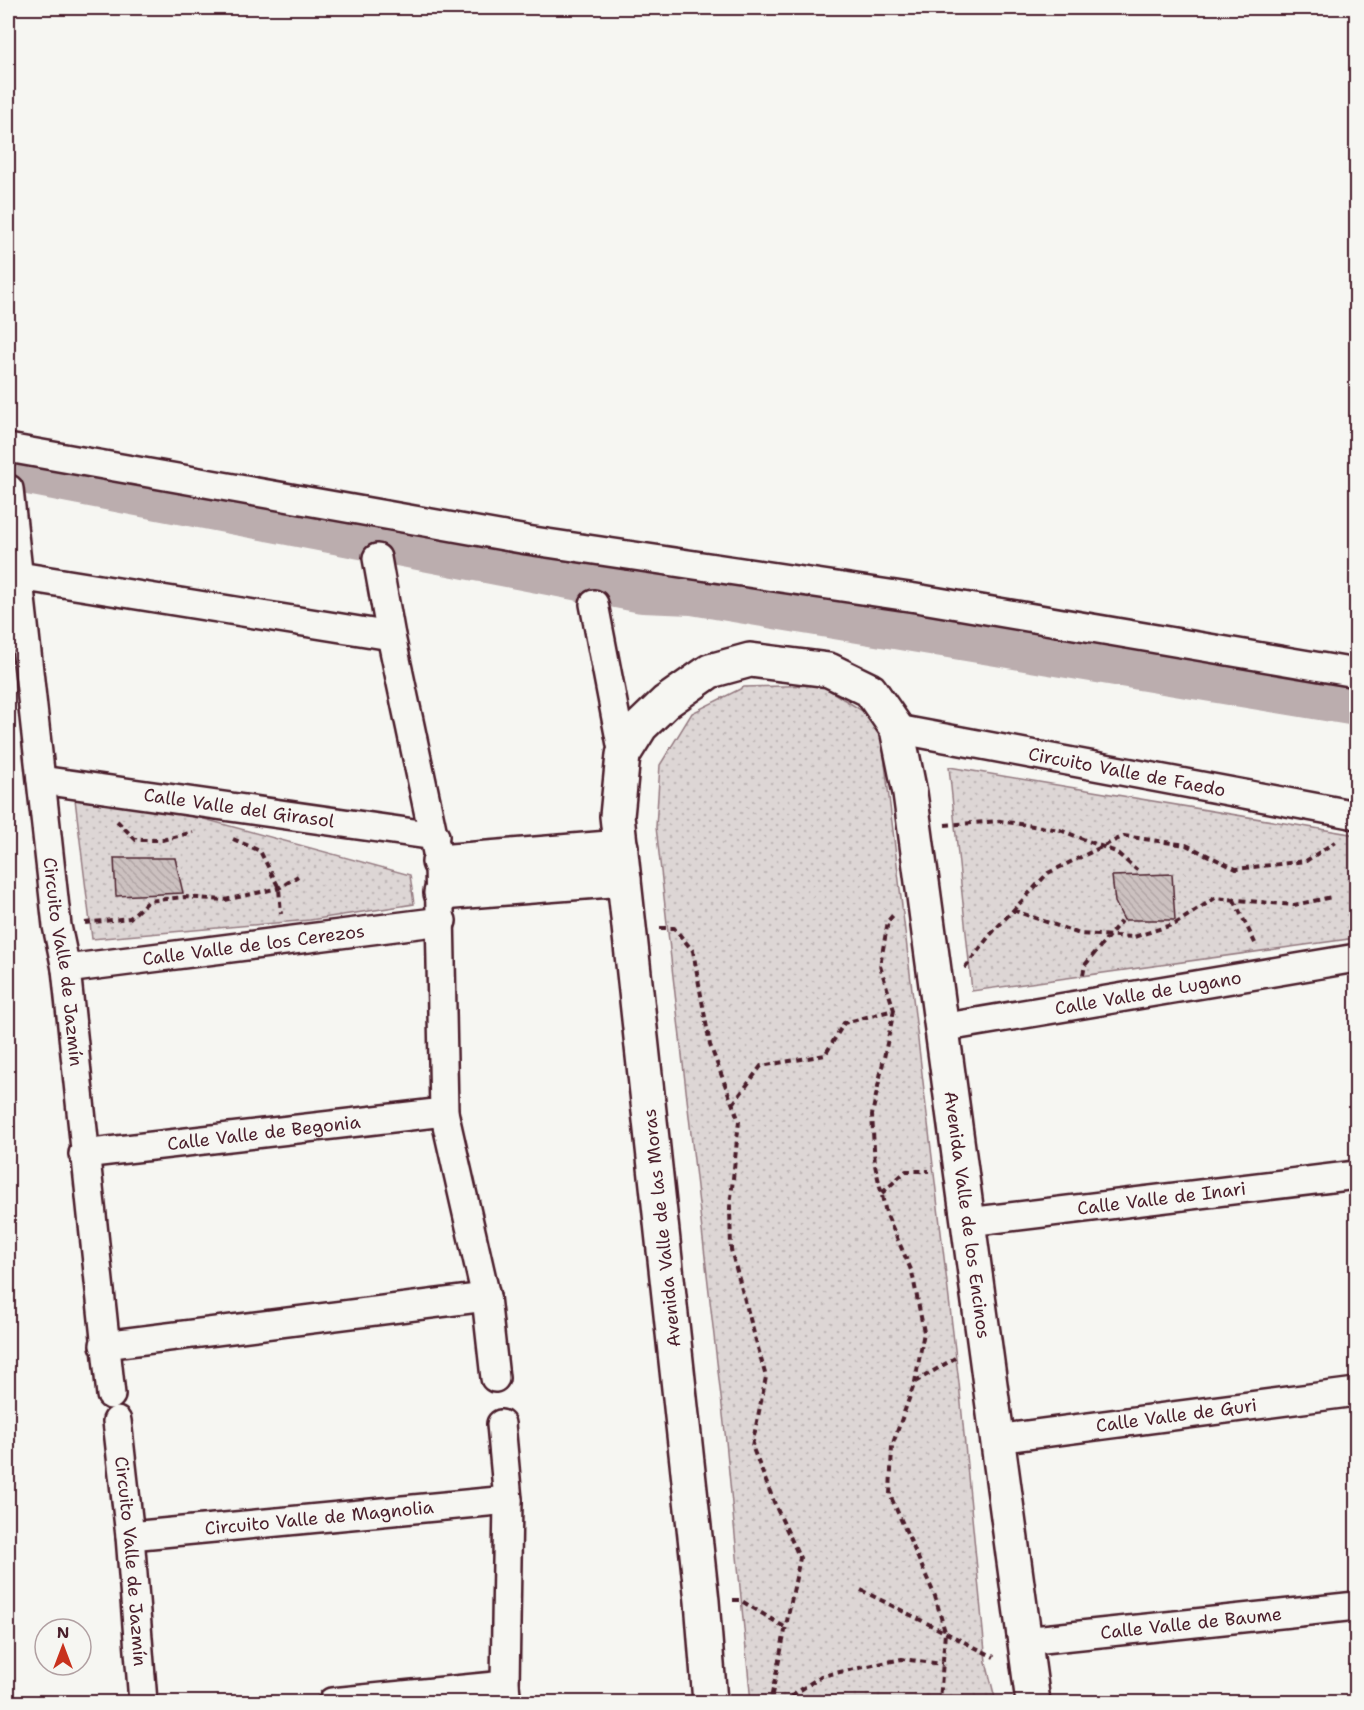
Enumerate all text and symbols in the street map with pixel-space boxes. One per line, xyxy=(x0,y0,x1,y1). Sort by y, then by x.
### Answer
street label: Circuito Valle de Faedo xyxy=(1026,742,1228,802)
street label: Calle Valle del Girasol xyxy=(142,783,337,834)
street label: Circuito Valle de Jazmín xyxy=(38,856,88,1068)
street label: Calle Valle de los Cerezos xyxy=(141,919,366,971)
street label: Calle Valle de Lugano xyxy=(1053,966,1243,1021)
street label: Avenida Valle de los Encinos xyxy=(938,1090,996,1340)
street label: Avenida Valle de las Moras xyxy=(638,1108,686,1348)
street label: Calle Valle de Begonia xyxy=(166,1110,362,1156)
street label: Calle Valle de Inari xyxy=(1076,1176,1247,1221)
street label: Calle Valle de Guri xyxy=(1094,1393,1258,1438)
street label: Circuito Valle de Jazmín xyxy=(109,1455,152,1667)
street label: Circuito Valle de Magnolia xyxy=(204,1495,435,1541)
street label: Calle Valle de Baume xyxy=(1099,1602,1283,1645)
north arrow xyxy=(33,1617,93,1677)
text: N xyxy=(57,1622,69,1643)

